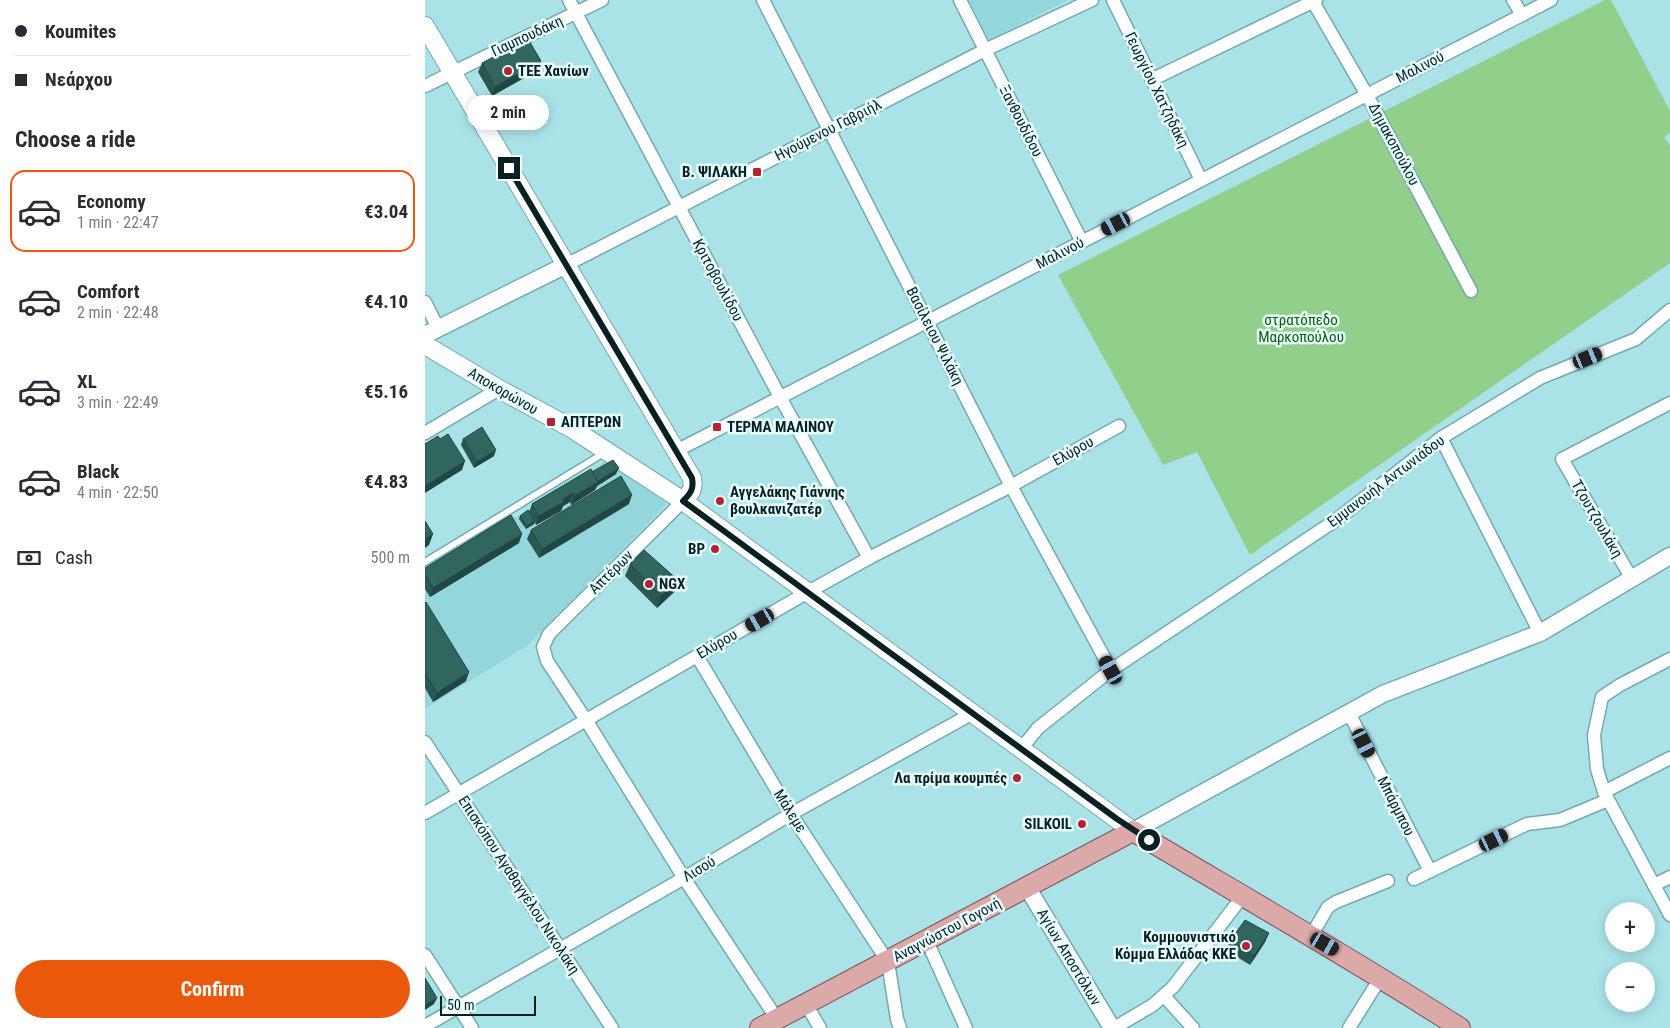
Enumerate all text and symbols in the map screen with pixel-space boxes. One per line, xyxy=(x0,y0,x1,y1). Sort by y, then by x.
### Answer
street label: Γιαμπουδάκη xyxy=(488,12,566,60)
text: Koumites xyxy=(45,20,116,43)
street label: Γεωργίου Χατζηδάκη xyxy=(1121,29,1193,151)
street label: Μαλινού xyxy=(1393,47,1447,87)
place label: ΤΕΕ Χανίων xyxy=(518,62,589,80)
marker: ΤΕΕ Χανίων xyxy=(502,65,514,77)
text: Νεάρχου xyxy=(45,68,112,91)
street label: Ξανθουδίδου xyxy=(995,82,1047,160)
street label: Ηγούμενου Γαβριήλ xyxy=(772,95,884,165)
callout: 2 min xyxy=(468,96,550,130)
street label: Δημακοπούλου xyxy=(1365,100,1423,188)
text: 2 min xyxy=(490,103,526,122)
text: Choose a ride xyxy=(15,127,136,152)
route end xyxy=(498,157,520,179)
place label: Β. ΨΙΛΑΚΗ xyxy=(682,163,747,181)
marker: Β. ΨΙΛΑΚΗ xyxy=(751,166,763,178)
icon: car xyxy=(17,189,62,234)
text: Economy xyxy=(77,190,146,213)
text: €3.04 xyxy=(364,200,408,223)
car xyxy=(1099,211,1132,237)
text: 1 min · 22:47 xyxy=(77,213,159,232)
street label: Μαλινού xyxy=(1033,233,1087,273)
street label: Κριτοβουλίδου xyxy=(689,236,747,324)
icon: car xyxy=(17,279,62,324)
text: Comfort xyxy=(77,280,140,303)
street label: Βασίλειου Ψιλάκη xyxy=(903,284,967,388)
text: €4.10 xyxy=(364,290,408,313)
text: 2 min · 22:48 xyxy=(77,303,159,322)
park label: στρατόπεδο Μαρκοπούλου xyxy=(1258,311,1344,346)
car xyxy=(1571,345,1604,371)
street label: Αποκορώνου xyxy=(465,364,541,418)
icon: car xyxy=(17,369,62,414)
text: XL xyxy=(77,370,97,393)
text: €5.16 xyxy=(364,380,408,403)
text: 3 min · 22:49 xyxy=(77,393,159,412)
place label: ΑΠΤΕΡΩΝ xyxy=(561,413,621,431)
marker: ΑΠΤΕΡΩΝ xyxy=(545,416,557,428)
place label: ΤΕΡΜΑ ΜΑΛΙΝΟΥ xyxy=(727,418,835,436)
marker: ΤΕΡΜΑ ΜΑΛΙΝΟΥ xyxy=(711,421,723,433)
street label: Εμμανουήλ Αντωνιάδου xyxy=(1324,431,1448,531)
street label: Ελύρου xyxy=(1049,432,1097,470)
icon: car xyxy=(17,459,62,504)
text: Black xyxy=(77,460,119,483)
text: €4.83 xyxy=(364,470,408,493)
street label: Τζουτζουλάκη xyxy=(1567,477,1627,561)
text: 4 min · 22:50 xyxy=(77,483,159,502)
place label: Αγγελάκης Γιάννης βουλκανιζατέρ xyxy=(730,483,845,518)
marker: Αγγελάκης Γιάννης βουλκανιζατέρ xyxy=(714,495,726,507)
place label: BP xyxy=(688,540,705,558)
marker: BP xyxy=(709,543,721,555)
icon: cash xyxy=(15,544,43,572)
text: Cash xyxy=(55,546,93,569)
street label: Απτέρων xyxy=(585,546,637,598)
text: 500 m xyxy=(371,548,410,567)
place label: NGX xyxy=(659,575,686,593)
marker: NGX xyxy=(643,578,655,590)
car xyxy=(743,606,776,634)
street label: Ελύρου xyxy=(693,625,741,663)
car xyxy=(1097,653,1124,687)
car xyxy=(1350,726,1377,760)
place label: Λα πρίμα κουμπές xyxy=(895,769,1007,787)
marker: Λα πρίμα κουμπές xyxy=(1011,772,1023,784)
street label: Μπάρμπου xyxy=(1373,773,1419,839)
street label: Μάλεμε xyxy=(770,786,810,836)
street label: Επισκόπου Αγαθαγγέλου Νικολάκη xyxy=(454,792,584,978)
place label: SILKOIL xyxy=(1024,815,1072,833)
marker: SILKOIL xyxy=(1076,818,1088,830)
car xyxy=(1477,827,1510,853)
route start xyxy=(1138,829,1160,851)
street label: Λισού xyxy=(679,852,719,886)
street label: Αναγνώστου Γογονή xyxy=(890,894,1004,966)
map controls xyxy=(1605,902,1655,1012)
button: + xyxy=(1605,902,1655,952)
street label: Αγίων Αποστόλων xyxy=(1033,905,1105,1009)
place label: Κομμουνιστικό Κόμμα Ελλάδας ΚΚΕ xyxy=(1115,928,1236,963)
car xyxy=(1308,930,1341,958)
marker: Κομμουνιστικό Κόμμα Ελλάδας ΚΚΕ xyxy=(1240,940,1252,952)
button: Confirm xyxy=(15,960,410,1018)
button: − xyxy=(1605,962,1655,1012)
scale bar xyxy=(440,993,536,1016)
text: 50 m xyxy=(447,997,475,1013)

